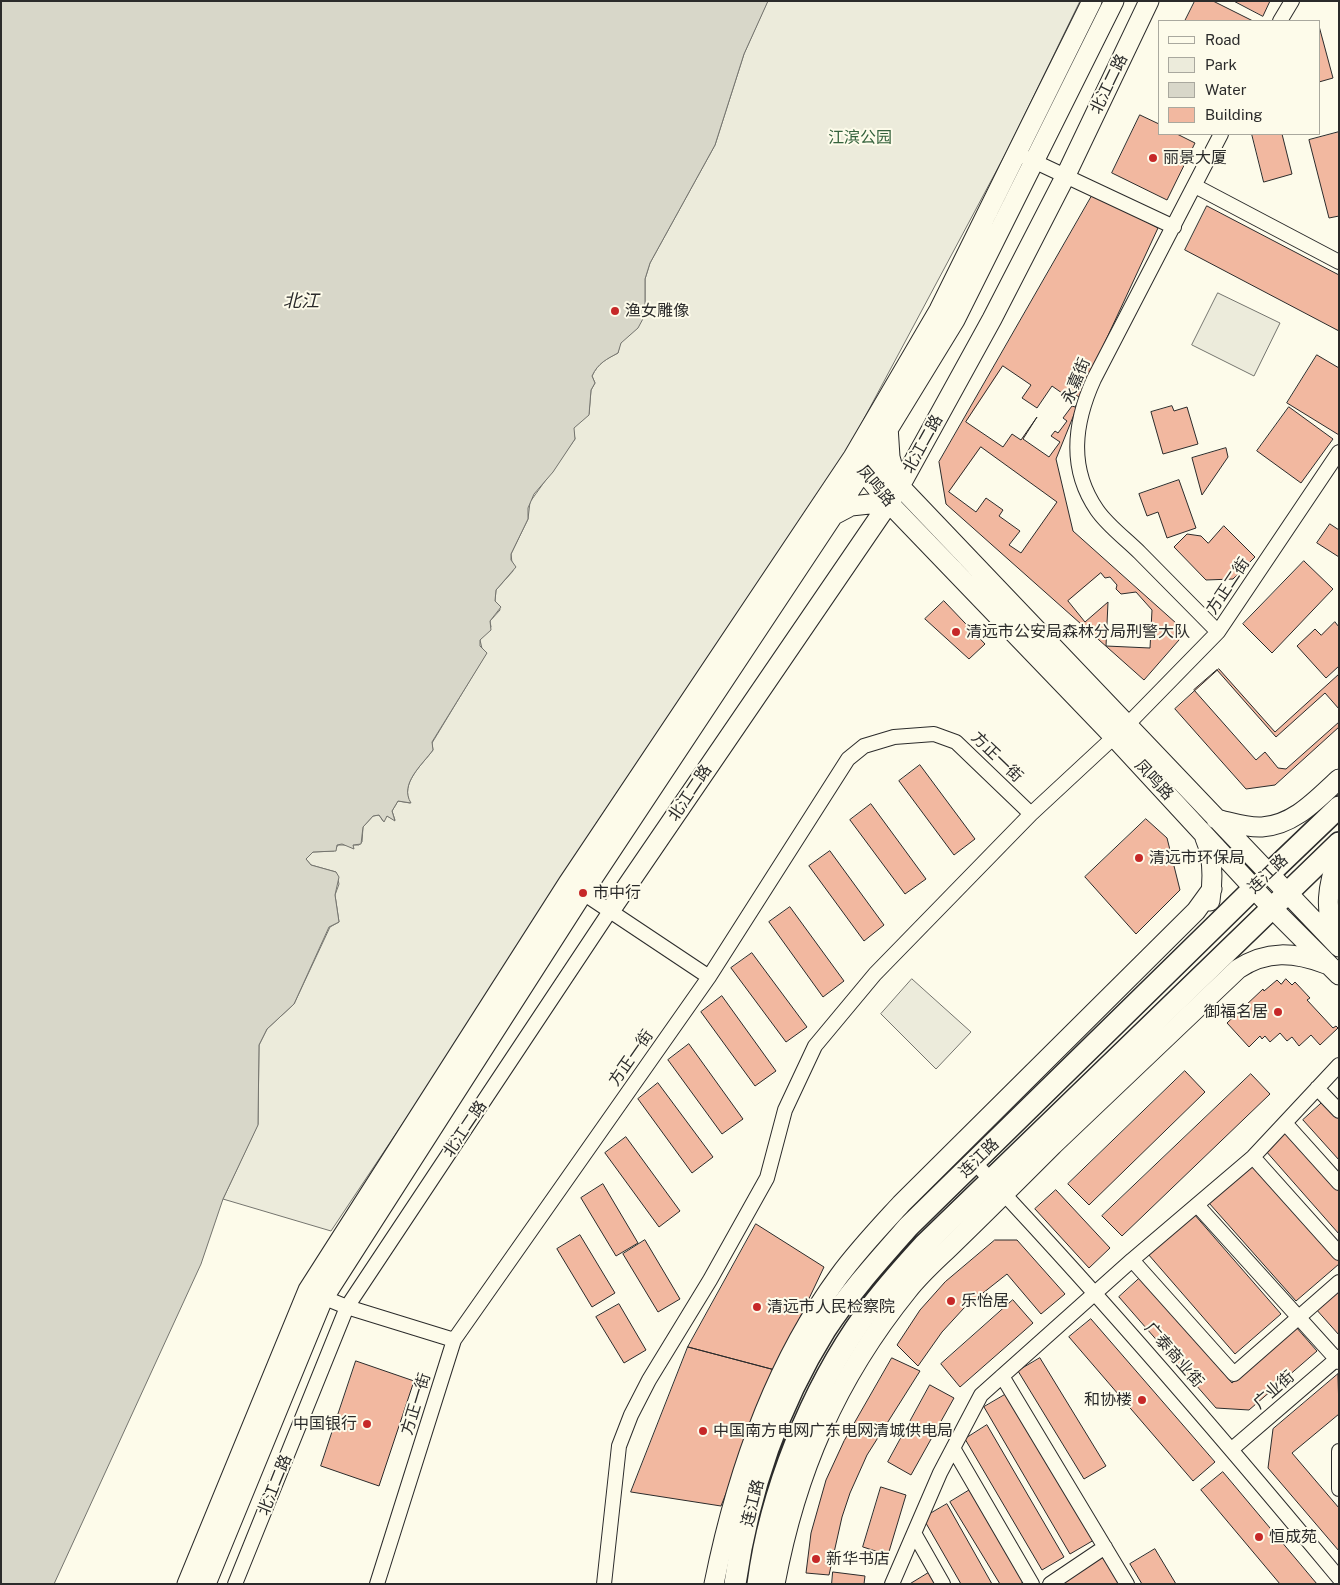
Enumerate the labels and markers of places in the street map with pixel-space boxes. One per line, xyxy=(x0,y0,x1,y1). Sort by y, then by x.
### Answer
place label: 丽景大厦 xyxy=(1163,148,1227,168)
marker: 丽景大厦 xyxy=(1147,152,1159,164)
place label: 渔女雕像 xyxy=(625,301,689,321)
marker: 渔女雕像 xyxy=(609,305,621,317)
place label: 清远市公安局森林分局刑警大队 xyxy=(966,622,1190,642)
marker: 清远市公安局森林分局刑警大队 xyxy=(950,626,962,638)
place label: 清远市环保局 xyxy=(1149,848,1245,868)
marker: 清远市环保局 xyxy=(1133,852,1145,864)
place label: 市中行 xyxy=(593,883,641,903)
marker: 市中行 xyxy=(577,887,589,899)
place label: 御福名居 xyxy=(1204,1002,1268,1022)
marker: 御福名居 xyxy=(1272,1006,1284,1018)
place label: 乐怡居 xyxy=(961,1291,1009,1311)
marker: 乐怡居 xyxy=(945,1295,957,1307)
place label: 清远市人民检察院 xyxy=(767,1297,895,1317)
marker: 清远市人民检察院 xyxy=(751,1301,763,1313)
place label: 和协楼 xyxy=(1084,1390,1132,1410)
marker: 和协楼 xyxy=(1136,1394,1148,1406)
place label: 中国银行 xyxy=(293,1414,357,1434)
marker: 中国银行 xyxy=(361,1418,373,1430)
place label: 中国南方电网广东电网清城供电局 xyxy=(713,1421,953,1441)
marker: 中国南方电网广东电网清城供电局 xyxy=(697,1425,709,1437)
place label: 恒成苑 xyxy=(1269,1527,1317,1547)
marker: 恒成苑 xyxy=(1253,1531,1265,1543)
place label: 新华书店 xyxy=(826,1549,890,1569)
marker: 新华书店 xyxy=(810,1553,822,1565)

